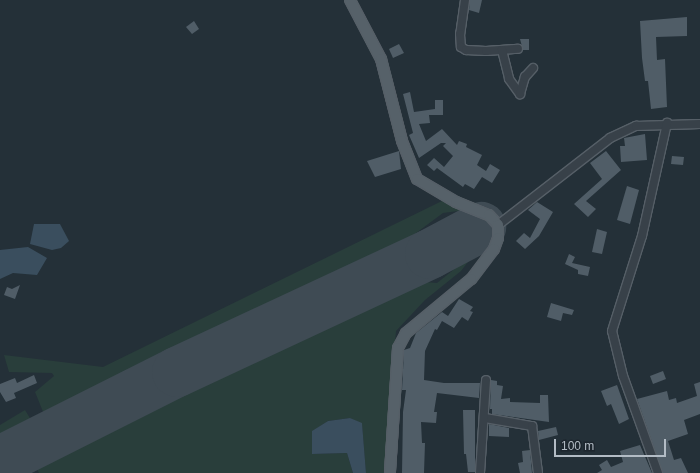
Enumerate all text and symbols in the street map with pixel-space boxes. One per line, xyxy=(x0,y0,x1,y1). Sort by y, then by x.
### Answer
scale bar xyxy=(556,431,668,457)
text: 100 m xyxy=(561,439,594,453)

